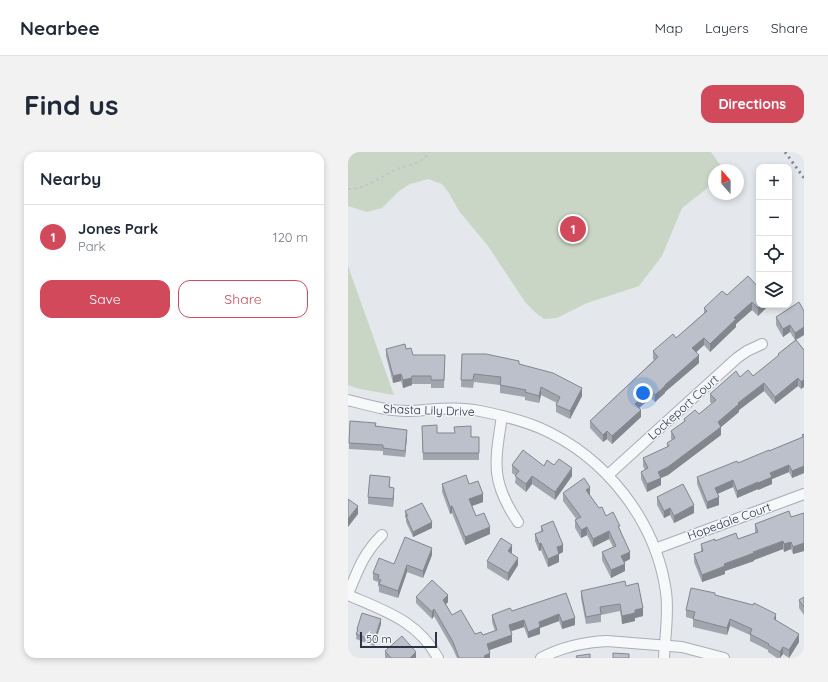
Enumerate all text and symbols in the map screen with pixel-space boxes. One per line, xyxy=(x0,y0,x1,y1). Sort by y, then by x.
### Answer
text: Nearbee xyxy=(20,16,100,40)
text: Map xyxy=(654,19,683,37)
text: Layers xyxy=(705,19,749,37)
text: Share xyxy=(771,19,808,37)
button: Directions xyxy=(701,85,804,123)
text: Find us xyxy=(24,87,118,122)
north arrow xyxy=(708,164,744,200)
map controls xyxy=(756,164,792,308)
button: + xyxy=(756,164,792,200)
text: Nearby xyxy=(40,168,101,189)
button: − xyxy=(756,200,792,236)
pin: 1 xyxy=(560,214,586,244)
text: Jones Park xyxy=(78,219,158,238)
text: 1 xyxy=(50,229,56,245)
text: 120 m xyxy=(273,229,308,245)
button: locate xyxy=(756,236,792,272)
text: Park xyxy=(78,238,106,254)
button: layers xyxy=(756,272,792,308)
button: Save xyxy=(40,280,170,318)
button: Share xyxy=(178,280,308,318)
street label: Lockeport Court xyxy=(645,371,721,443)
your location xyxy=(633,383,653,403)
street label: Shasta Lily Drive xyxy=(383,401,475,419)
street label: Hopedale Court xyxy=(685,499,773,543)
scale bar xyxy=(360,630,437,649)
text: 50 m xyxy=(366,632,392,646)

